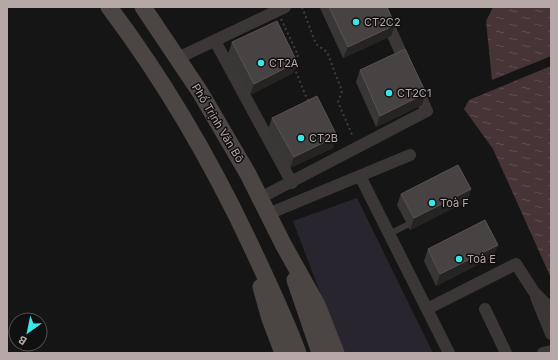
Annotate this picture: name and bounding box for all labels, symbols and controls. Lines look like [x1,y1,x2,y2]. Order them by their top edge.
place label: CT2C2 [364,15,401,29]
marker: CT2C2 [351,17,361,27]
place label: CT2A [269,56,299,70]
marker: CT2A [256,58,266,68]
street label: Phố Trịnh Văn Bô [189,81,247,165]
place label: CT2C1 [397,86,431,100]
marker: CT2C1 [384,88,394,98]
place label: CT2B [309,131,338,145]
marker: CT2B [296,133,306,143]
place label: Toà F [440,196,469,210]
marker: Toà F [427,198,437,208]
place label: Toà E [467,252,496,266]
marker: Toà E [454,254,464,264]
north arrow [8,312,48,352]
text: B [16,333,29,348]

